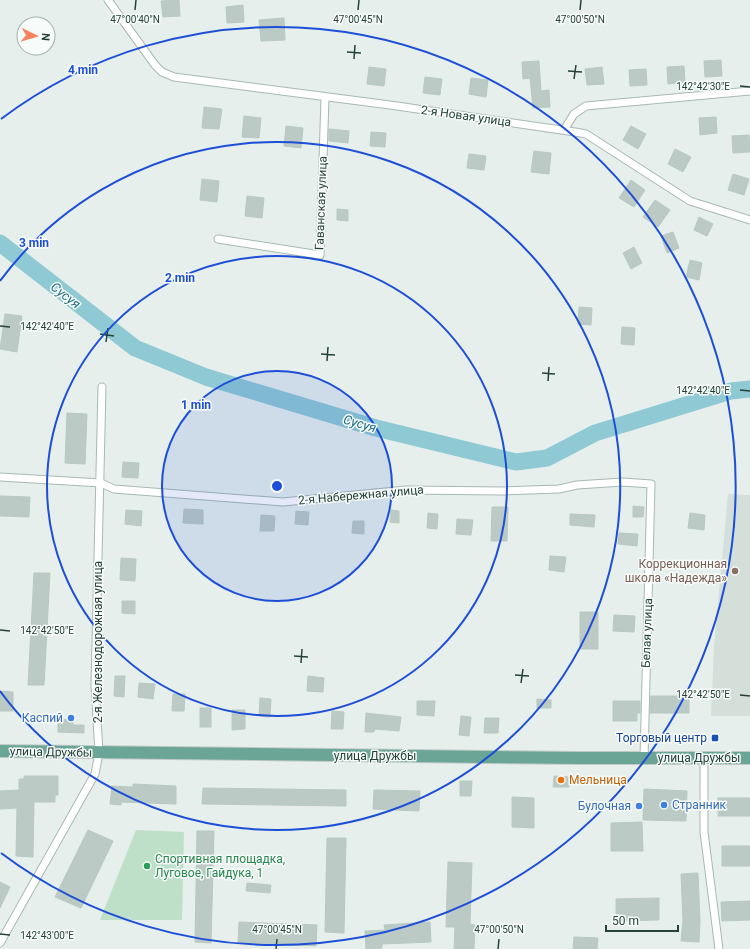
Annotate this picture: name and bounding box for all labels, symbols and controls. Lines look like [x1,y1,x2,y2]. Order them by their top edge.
text: 47°00'40"N [110,14,160,25]
text: 47°00'45"N [333,14,383,25]
text: 47°00'50"N [555,14,605,25]
north arrow [16,16,56,56]
text: N [39,32,52,41]
text: 4 min [68,63,98,77]
text: 142°42'30"E [676,81,730,92]
street label: 2-я Новая улица [420,103,512,129]
street label: Гаванская улица [312,156,330,250]
text: 3 min [19,236,49,250]
text: 2 min [165,271,195,285]
water label: Сусуя [48,279,84,312]
text: 142°42'40"E [20,321,74,332]
text: 142°42'40"E [676,385,730,396]
text: 1 min [181,398,211,412]
water label: Сусуя [342,412,378,435]
centre of rings [270,479,284,493]
street label: 2-я Набережная улица [298,483,424,507]
place label: Коррекционная школа «Надежда» [625,557,727,585]
street label: 2-я Железнодорожная улица [91,561,105,723]
marker: Коррекционная школа «Надежда» [730,566,740,576]
street label: Белая улица [639,598,655,668]
text: 142°42'50"E [20,625,74,636]
text: 142°42'50"E [676,689,730,700]
place label: Каспий [22,711,63,725]
marker: Каспий [66,713,76,723]
place label: Торговый центр [616,731,707,745]
marker: Торговый центр [710,733,720,743]
street label: улица Дружбы [10,744,92,760]
street label: улица Дружбы [334,749,416,763]
street label: улица Дружбы [658,751,740,765]
place label: Мельница [569,773,627,787]
marker: Мельница [556,775,566,785]
place label: Странник [672,798,727,812]
place label: Булочная [578,799,631,813]
marker: Странник [659,800,669,810]
marker: Булочная [634,801,644,811]
place label: Спортивная площадка, Луговое, Гайдука, 1 [155,852,285,880]
marker: Спортивная площадка, Луговое, Гайдука, 1 [142,861,152,871]
scale bar [606,907,678,933]
text: 50 m [612,914,639,928]
text: 47°00'45"N [252,924,302,935]
text: 47°00'50"N [474,924,524,935]
text: 142°43'00"E [20,930,74,941]

